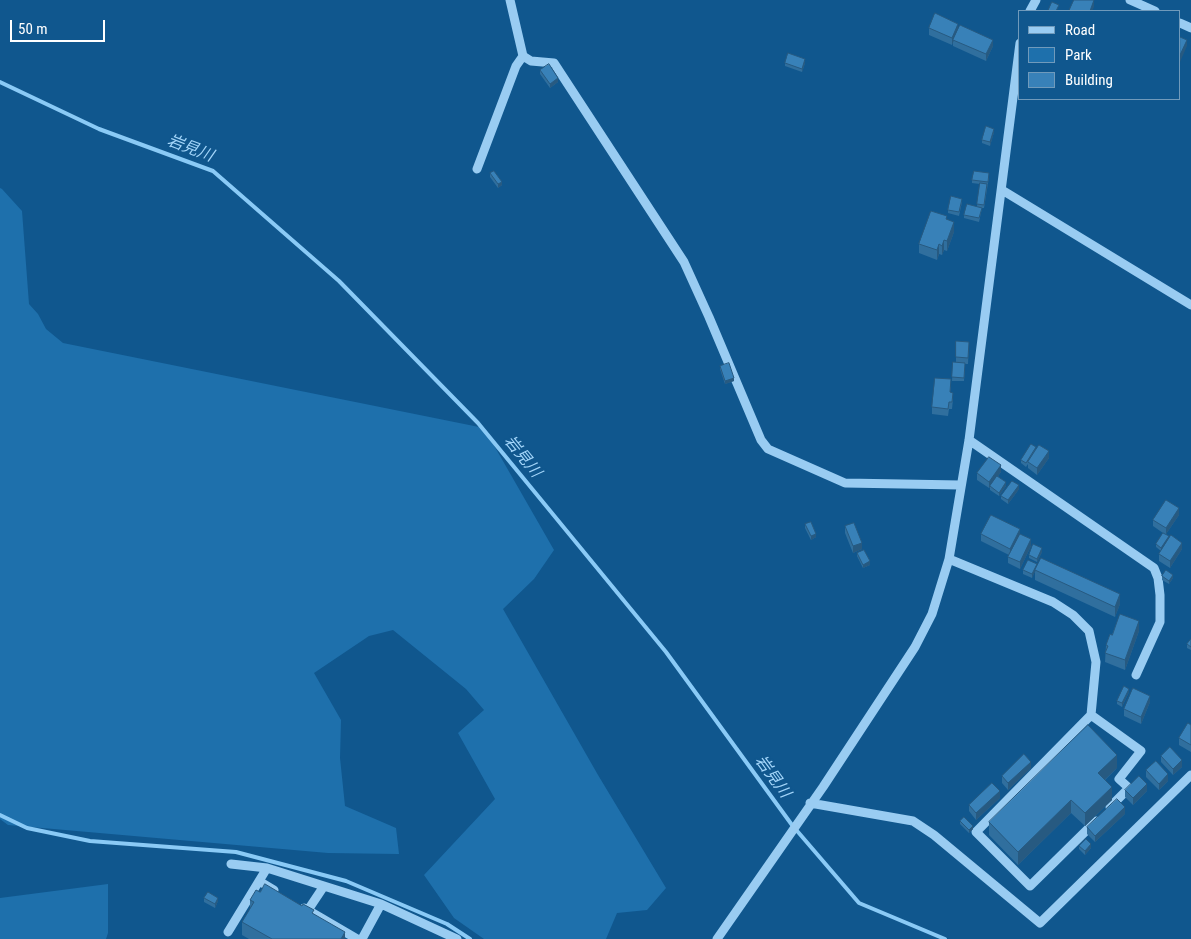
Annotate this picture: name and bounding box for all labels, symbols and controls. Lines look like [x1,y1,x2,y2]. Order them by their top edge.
scale bar [12,10,108,42]
legend [1018,10,1181,100]
text: 50 m [18,20,48,38]
text: Road [1065,21,1095,39]
text: Park [1065,46,1092,64]
text: Building [1065,71,1113,89]
water label: 岩見川 [164,131,216,167]
water label: 岩見川 [499,432,545,482]
water label: 岩見川 [750,752,794,802]

